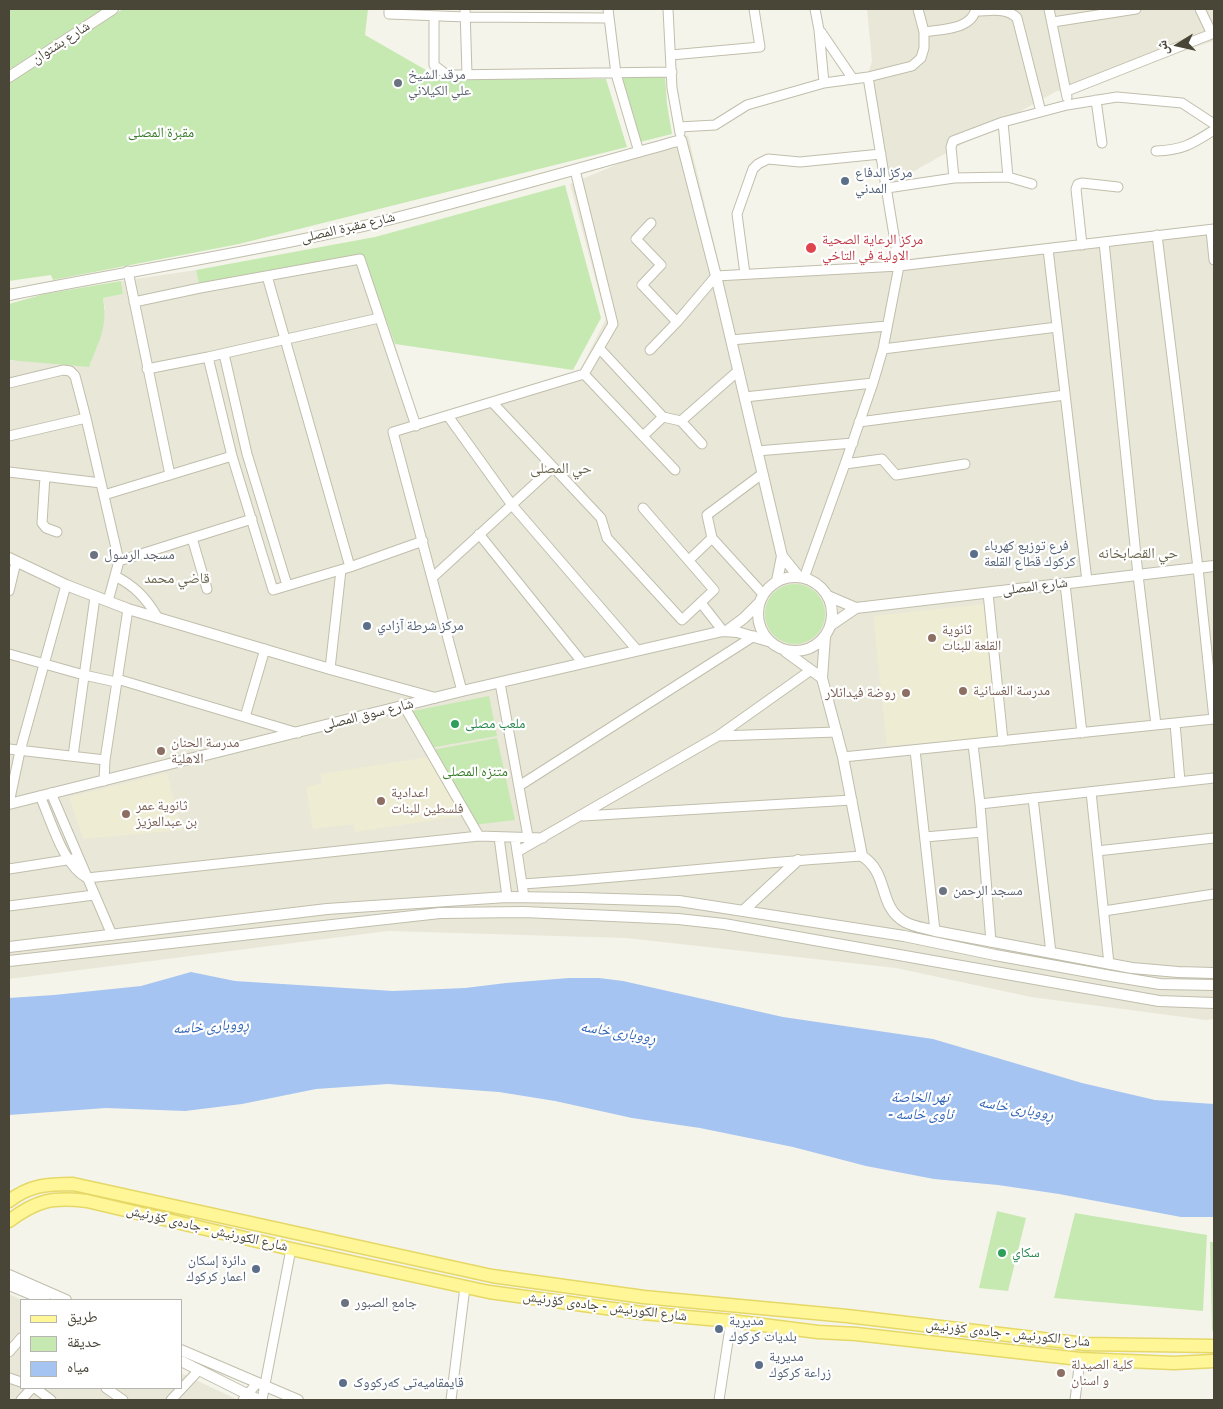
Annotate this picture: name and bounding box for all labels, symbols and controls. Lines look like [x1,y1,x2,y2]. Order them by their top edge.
street label: شارع بشتوان [29,18,93,68]
north arrow [1153,20,1203,70]
text: ش [1153,39,1172,56]
place label: مرقد الشيخ علي الكيلاني [408,67,471,100]
marker: مرقد الشيخ علي الكيلاني [392,77,404,89]
park label: مقبرة المصلى [128,125,194,141]
place label: مركز الدفاع المدني [855,165,912,198]
marker: مركز الدفاع المدني [839,175,851,187]
street label: شارع مقبرة المصلى [299,209,397,247]
place label: مركز الرعاية الصحية الاولية في التاخي [822,232,923,264]
marker: مركز الرعاية الصحية الاولية في التاخي [804,241,818,255]
district label: حي المصلى [530,460,592,478]
place label: فرع توزيع كهرباء كركوك قطاع القلعة [984,538,1076,570]
district label: حي القصابخانه [1098,545,1178,563]
place label: مسجد الرسول [104,547,175,563]
marker: فرع توزيع كهرباء كركوك قطاع القلعة [968,548,980,560]
marker: مسجد الرسول [88,549,100,561]
district label: قاضي محمد [144,570,210,588]
street label: شارع المصلى [1001,575,1069,599]
place label: مركز شرطة آزادي [377,618,464,634]
marker: مركز شرطة آزادي [361,620,373,632]
place label: ثانوية القلعة للبنات [942,622,1001,654]
marker: ثانوية القلعة للبنات [926,632,938,644]
place label: مدرسة الغسانية [973,683,1050,699]
place label: روضة فيدانلار [825,685,896,701]
marker: مدرسة الغسانية [957,685,969,697]
marker: روضة فيدانلار [900,687,912,699]
street label: شارع سوق المصلى [321,696,415,734]
place label: ملعب مصلى [465,716,525,732]
marker: ملعب مصلى [449,718,461,730]
place label: مدرسة الحنان الاهلية [171,735,240,768]
marker: مدرسة الحنان الاهلية [155,745,167,757]
park label: متنزه المصلى [442,764,508,780]
place label: اعدادية فلسطين للبنات [391,785,464,818]
marker: اعدادية فلسطين للبنات [375,795,387,807]
place label: ثانوية عمر بن عبدالعزيز [136,798,197,830]
marker: ثانوية عمر بن عبدالعزيز [120,808,132,820]
place label: مسجد الرحمن [953,883,1023,899]
marker: مسجد الرحمن [937,885,949,897]
water label: ڕووباری خاسە [172,1015,250,1039]
water label: ڕووباری خاسە [579,1018,657,1048]
water label: نهر الخاصة - ئاوی خاسە [887,1089,953,1124]
water label: ڕووباری خاسە [977,1094,1055,1124]
street label: شارع الكورنيش - جادەی کۆرنیش [125,1202,289,1256]
place label: سكاي [1012,1245,1040,1261]
marker: سكاي [996,1247,1008,1259]
place label: دائرة إسكان اعمار كركوك [186,1253,246,1285]
marker: دائرة إسكان اعمار كركوك [250,1263,262,1275]
street label: شارع الكورنيش - جادەی کۆرنیش [522,1289,688,1325]
place label: جامع الصبور [355,1295,417,1311]
marker: جامع الصبور [339,1297,351,1309]
legend [20,1299,182,1389]
text: طريق [67,1308,98,1326]
place label: مديرية بلديات كركوك [729,1313,797,1345]
street label: شارع الكورنيش - جادەی کۆرنیش [925,1317,1091,1351]
marker: مديرية بلديات كركوك [713,1323,725,1335]
text: حديقة [67,1333,101,1351]
place label: مديرية زراعة كركوك [769,1349,831,1381]
place label: كلية الصيدلة و اسنان [1071,1357,1133,1390]
text: مياه [67,1358,89,1376]
marker: مديرية زراعة كركوك [753,1359,765,1371]
marker: كلية الصيدلة و اسنان [1055,1367,1067,1379]
place label: قایمقامیەتی کەرکووک [353,1375,464,1391]
marker: قایمقامیەتی کەرکووک [337,1377,349,1389]

